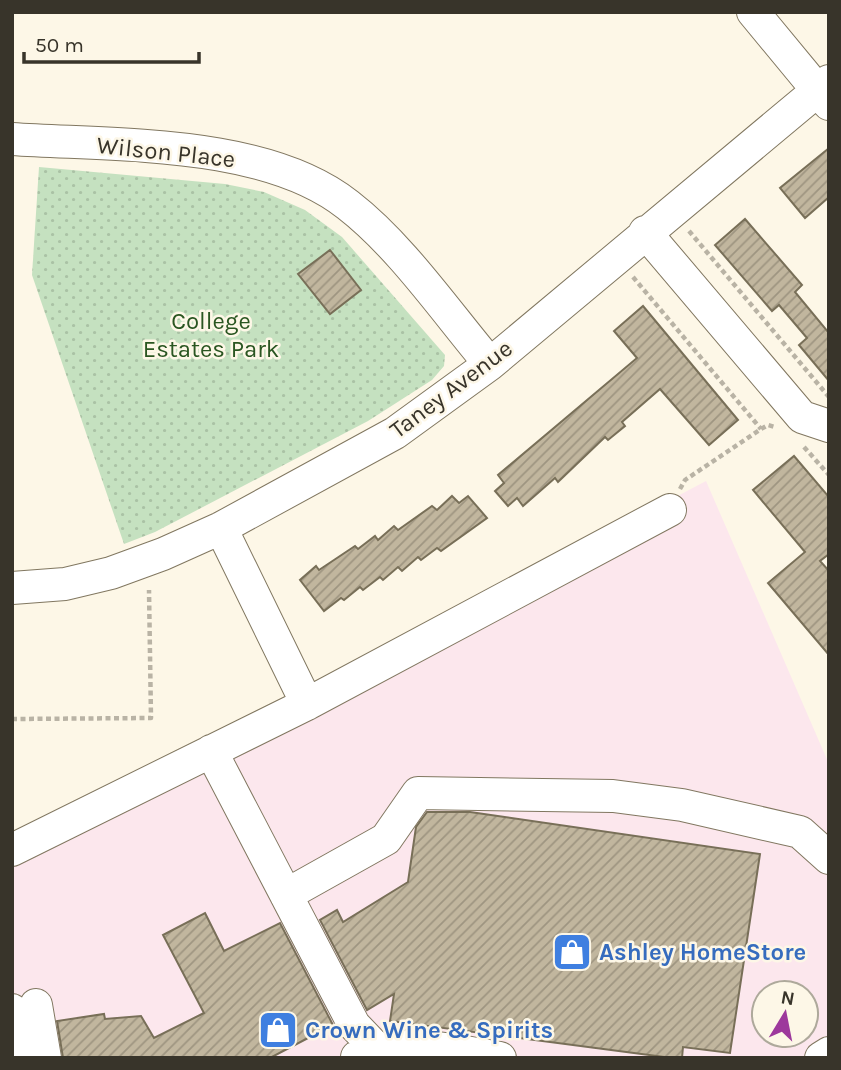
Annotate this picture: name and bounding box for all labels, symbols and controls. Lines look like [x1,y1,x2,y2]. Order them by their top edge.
scale bar [24,21,200,65]
text: 50 m [35,33,84,57]
street label: Wilson Place [95,131,237,173]
park label: College Estates Park [143,307,279,363]
street label: Taney Avenue [384,334,518,444]
shop icon: Ashley HomeStore [551,931,593,973]
place label: Ashley HomeStore [599,938,806,966]
north arrow [750,979,820,1049]
text: N [779,986,796,1010]
shop icon: Crown Wine & Spirits [257,1009,299,1051]
place label: Crown Wine & Spirits [305,1016,553,1044]

